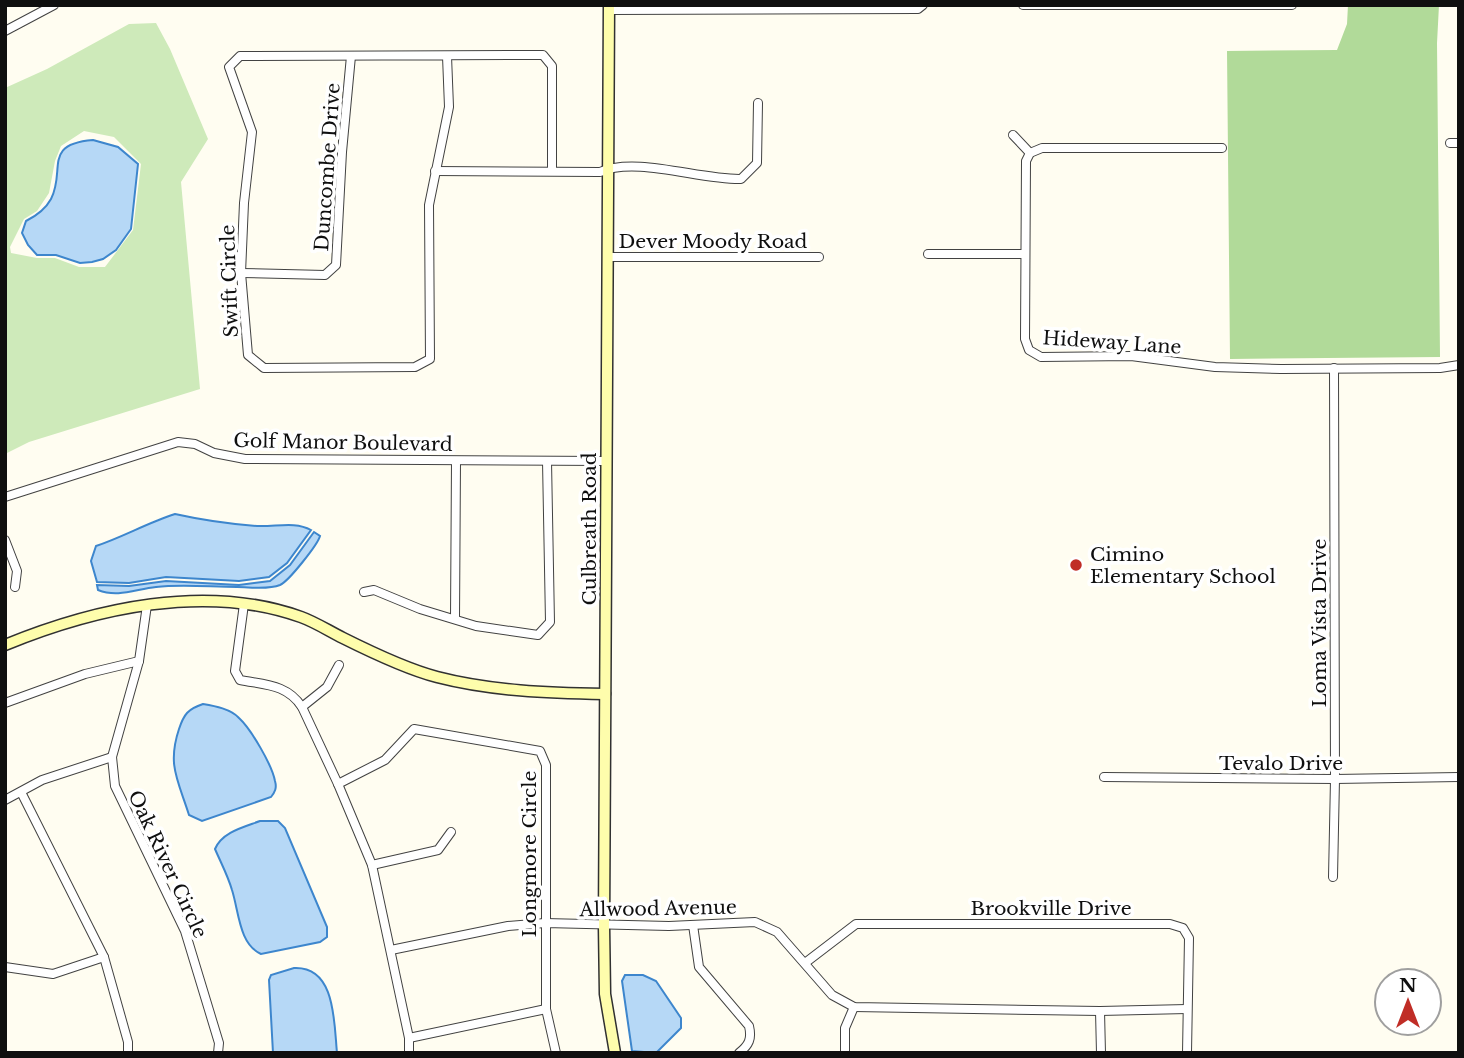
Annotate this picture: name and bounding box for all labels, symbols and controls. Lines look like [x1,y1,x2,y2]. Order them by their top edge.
street label: Duncombe Drive [310,82,345,252]
street label: Swift Circle [216,224,243,338]
street label: Dever Moody Road [619,230,808,253]
street label: Hideway Lane [1042,326,1182,359]
street label: Golf Manor Boulevard [233,429,453,456]
street label: Culbreath Road [578,452,601,606]
street label: Loma Vista Drive [1308,539,1331,707]
place label: Cimino Elementary School [1090,543,1276,588]
marker: Cimino Elementary School [1068,557,1084,573]
street label: Tevalo Drive [1219,752,1343,775]
street label: Longmore Circle [518,771,541,937]
street label: Oak River Circle [123,787,212,942]
street label: Allwood Avenue [578,896,737,921]
street label: Brookville Drive [970,897,1132,920]
north arrow [1373,967,1443,1037]
text: N [1399,974,1417,997]

